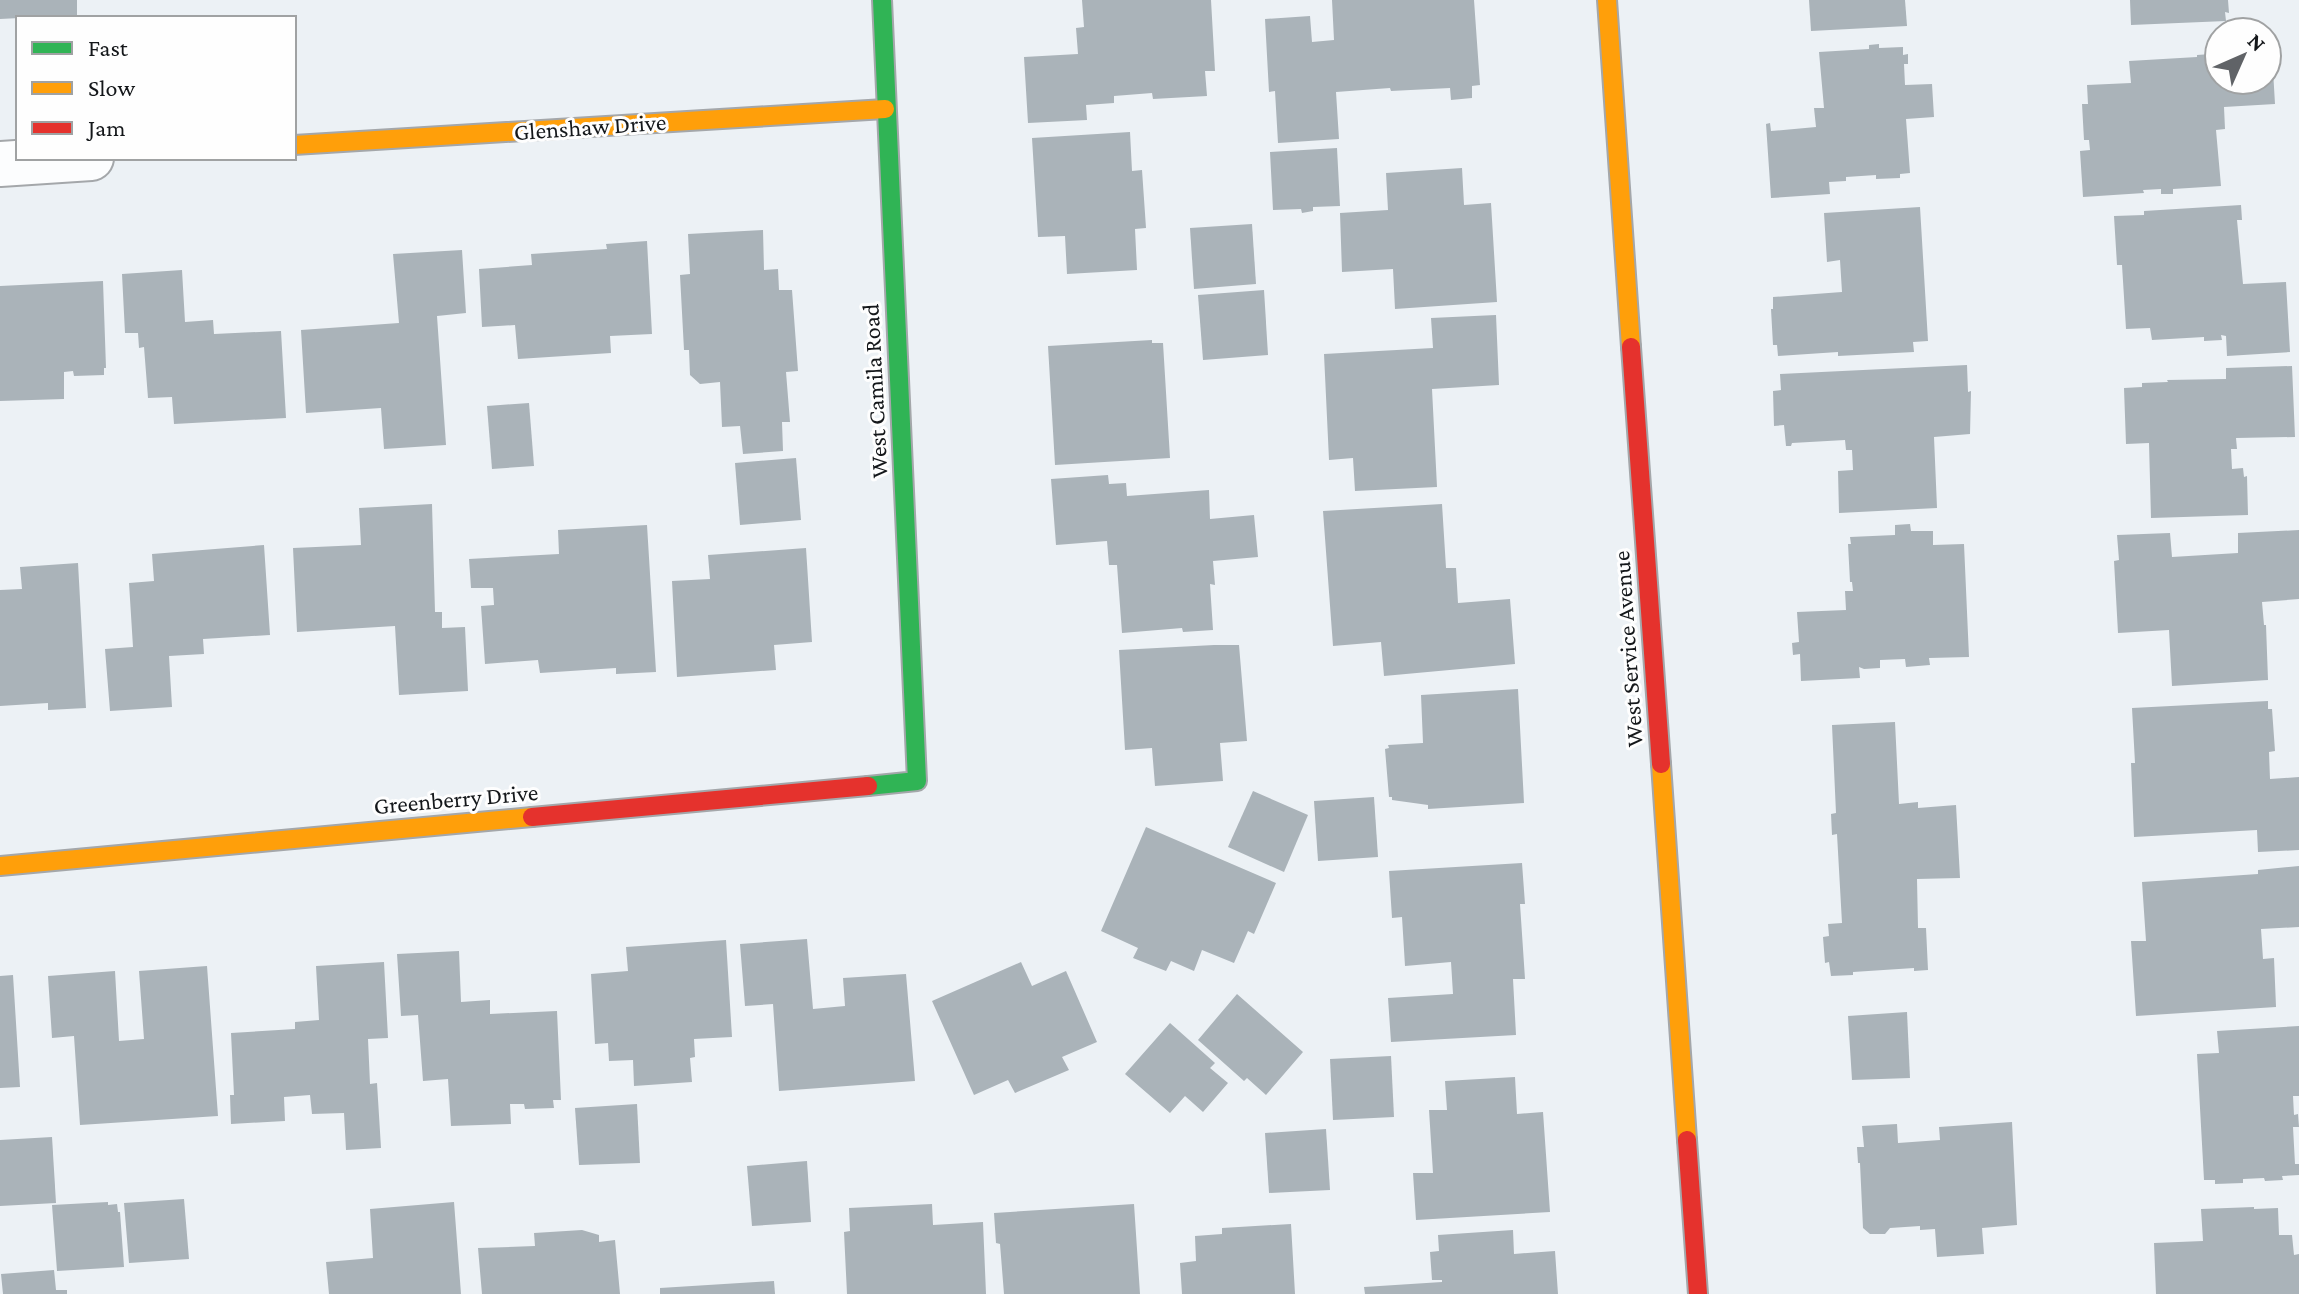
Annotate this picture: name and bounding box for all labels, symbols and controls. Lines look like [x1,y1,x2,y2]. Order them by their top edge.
legend [16,16,296,160]
north arrow [2203,16,2283,96]
text: N [2243,28,2271,56]
text: Fast [88,34,129,61]
text: Slow [88,74,135,101]
street label: Glenshaw Drive [513,108,667,145]
text: Jam [86,114,126,141]
street label: West Camila Road [856,303,893,479]
street label: West Service Avenue [1607,550,1648,748]
street label: Greenberry Drive [373,778,539,819]

